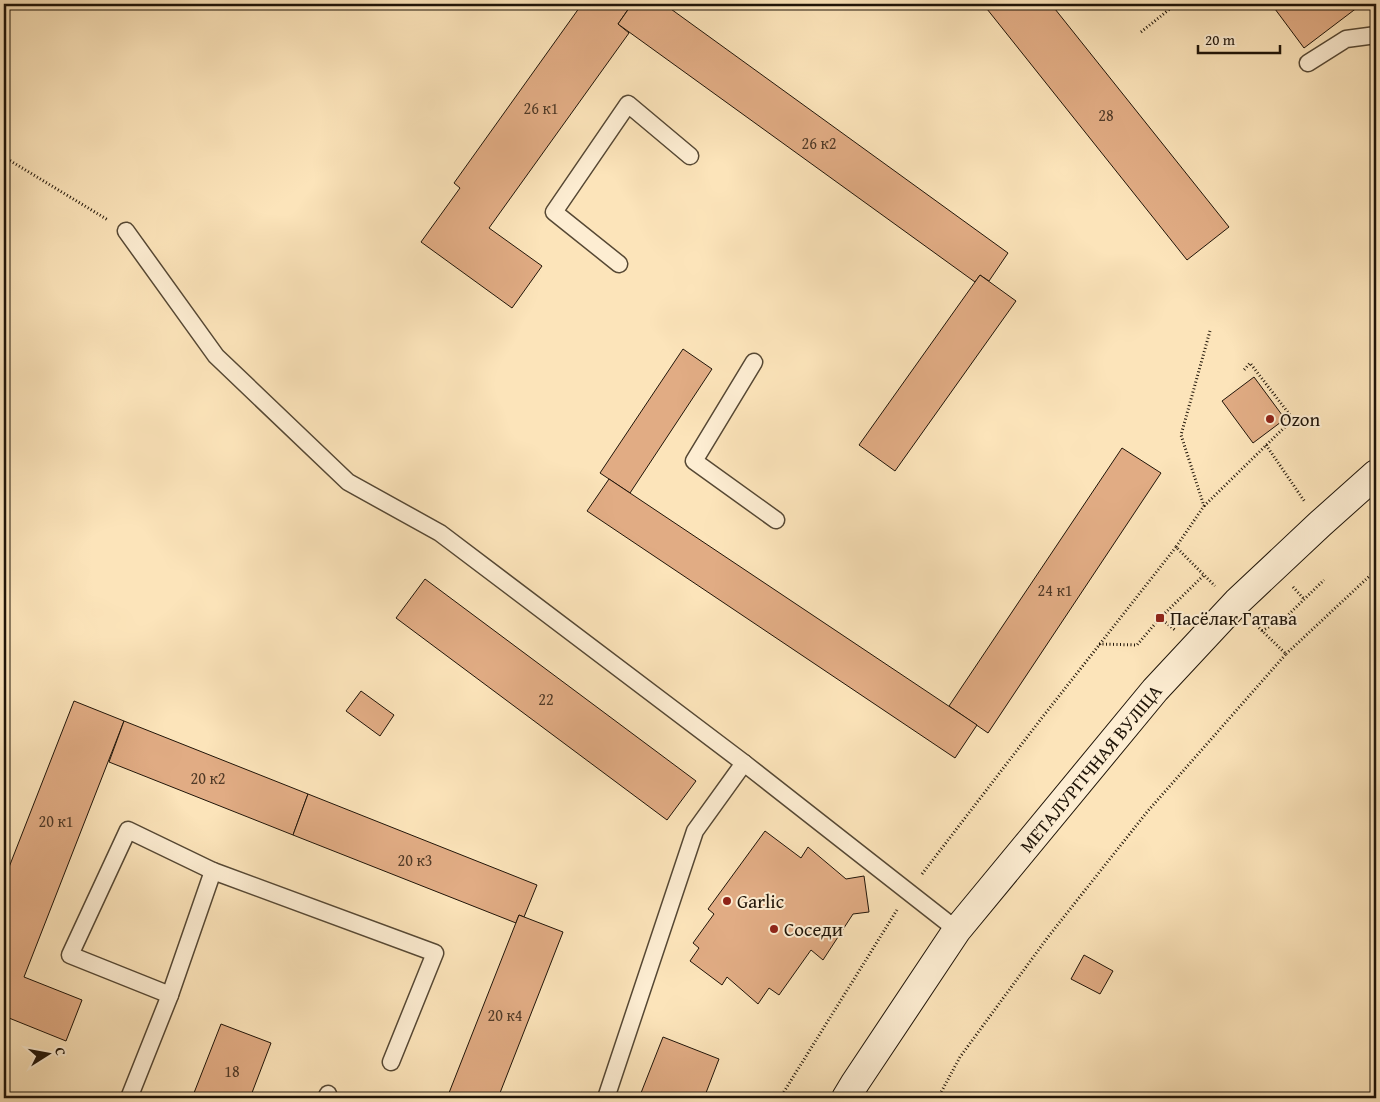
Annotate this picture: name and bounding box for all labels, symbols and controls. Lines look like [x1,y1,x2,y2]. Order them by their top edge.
scale bar [1198,22,1280,54]
text: 20 m [1205,29,1236,50]
house number: 26 к1 [523,96,559,120]
house number: 28 [1098,103,1114,127]
house number: 26 к2 [801,131,837,155]
place label: Ozon [1280,405,1321,433]
marker: Ozon [1264,413,1276,425]
house number: 24 к1 [1037,578,1073,602]
place label: Пасёлак Гатава [1170,604,1297,632]
marker: Пасёлак Гатава [1154,612,1166,624]
street label: МЕТАЛУРГІЧНАЯ ВУЛІЦА [1013,678,1169,859]
house number: 22 [538,687,554,711]
house number: 20 к2 [190,766,226,790]
house number: 20 к1 [38,809,74,833]
house number: 20 к3 [397,848,433,872]
place label: Garlic [737,887,784,915]
marker: Garlic [721,895,733,907]
place label: Соседи [784,915,843,943]
marker: Соседи [768,923,780,935]
house number: 20 к4 [487,1003,523,1027]
north arrow [22,1030,72,1080]
text: С [50,1046,71,1057]
house number: 18 [224,1059,240,1083]

